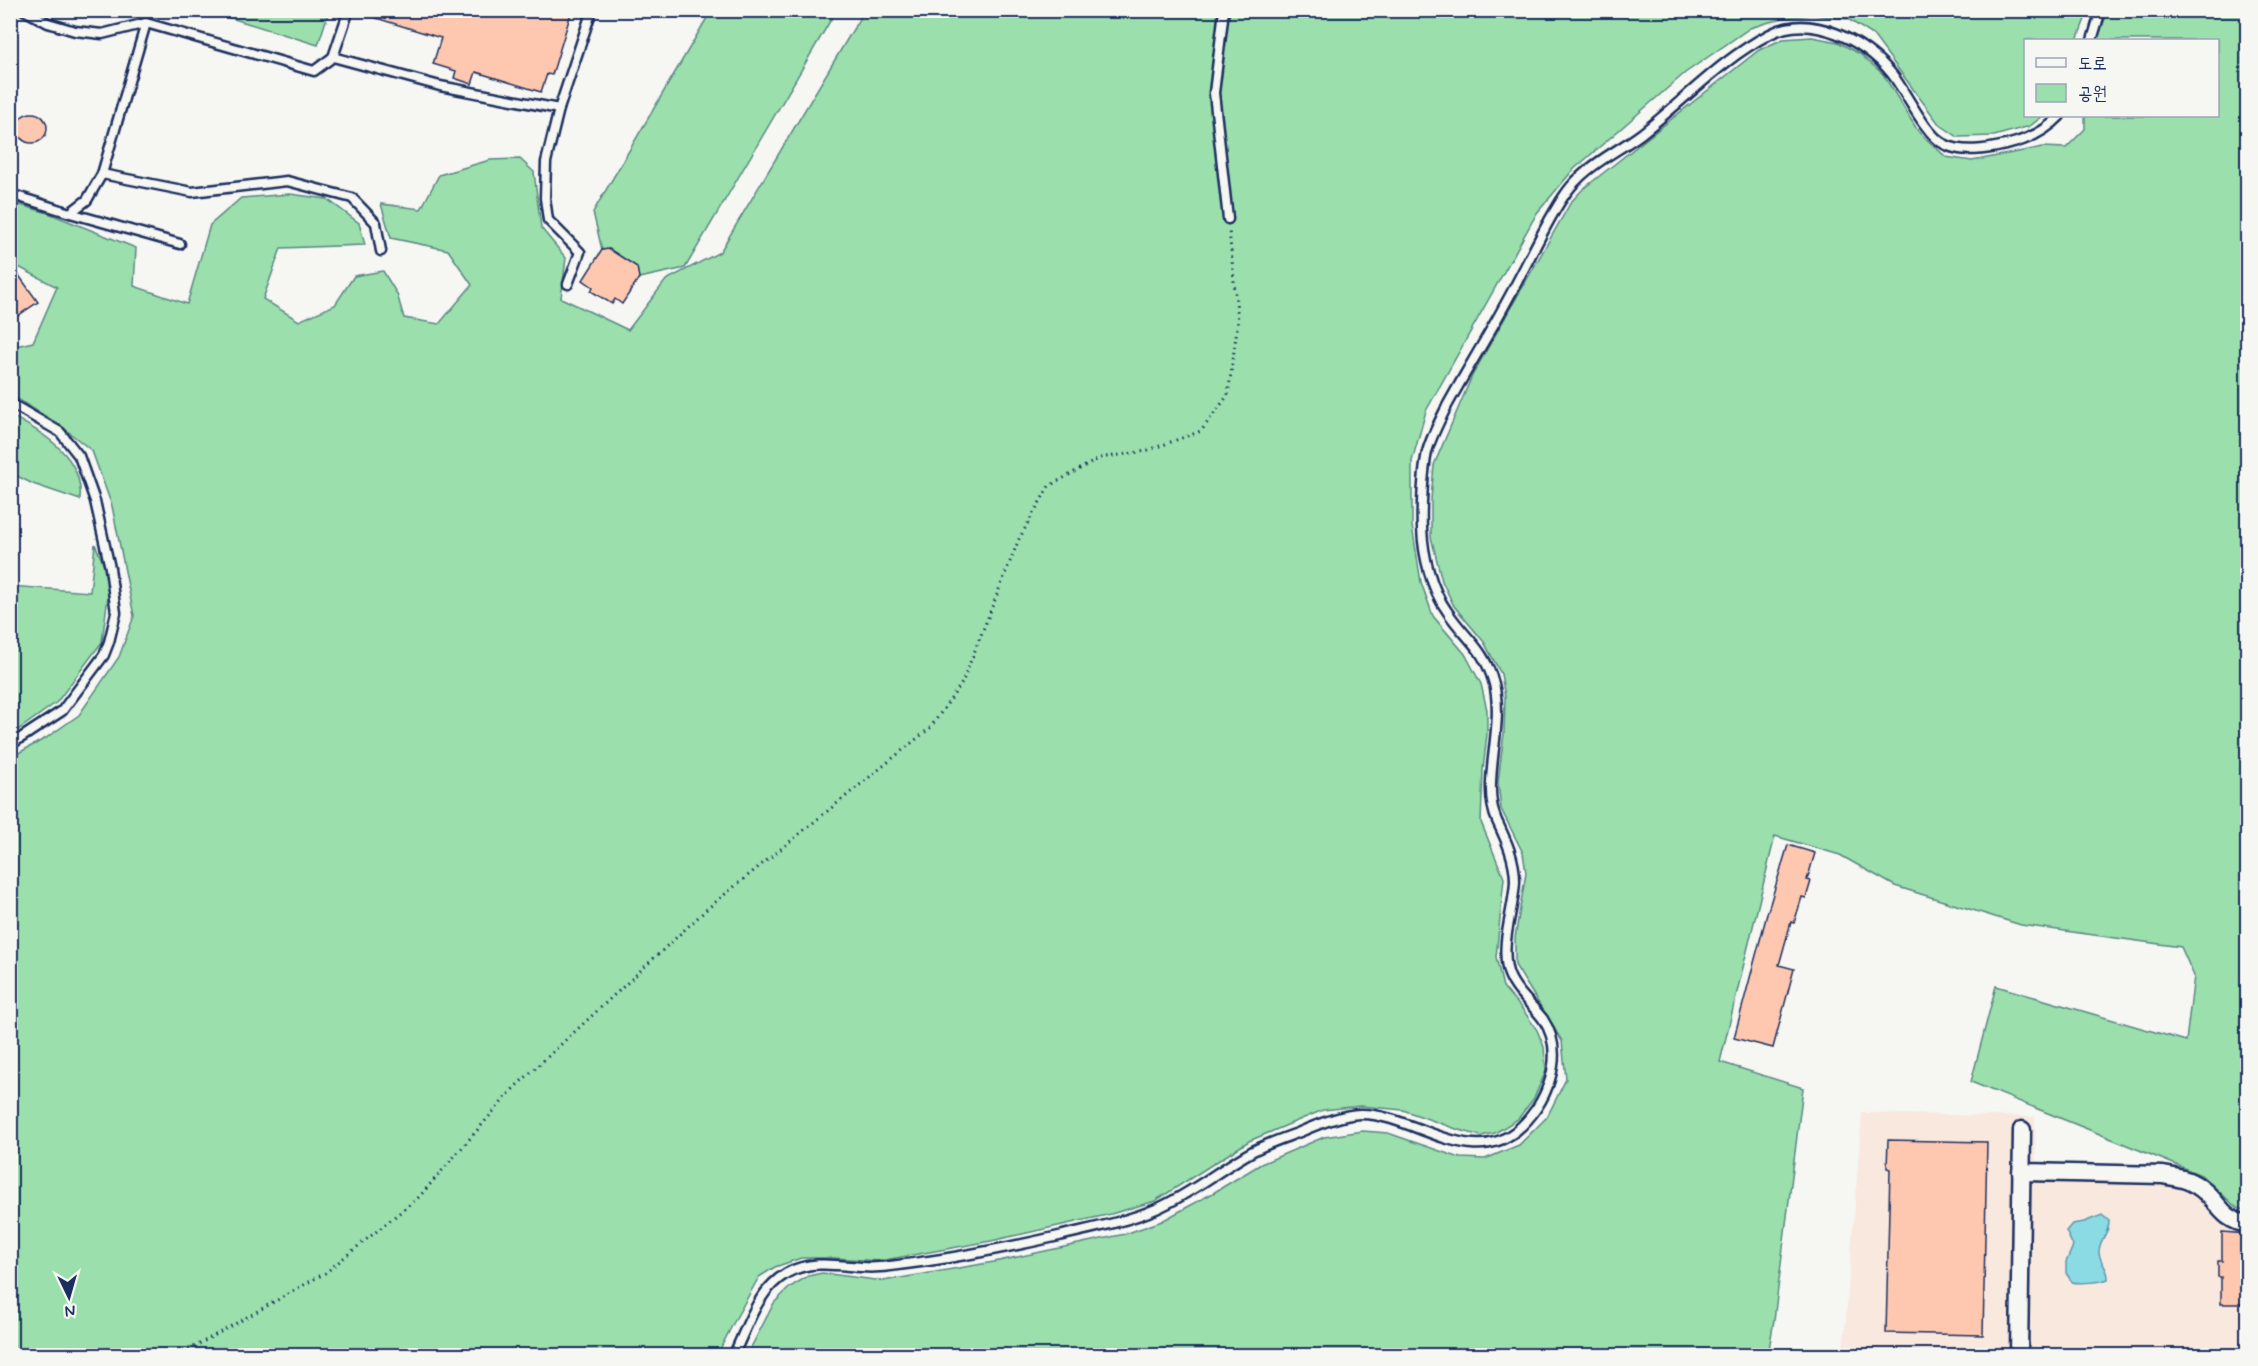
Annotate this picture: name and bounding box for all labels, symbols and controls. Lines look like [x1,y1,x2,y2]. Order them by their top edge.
legend [2024,39,2219,117]
text: 도로 [2078,52,2107,76]
text: 공원 [2078,82,2107,106]
north arrow [39,1267,99,1327]
text: N [64,1300,76,1321]

